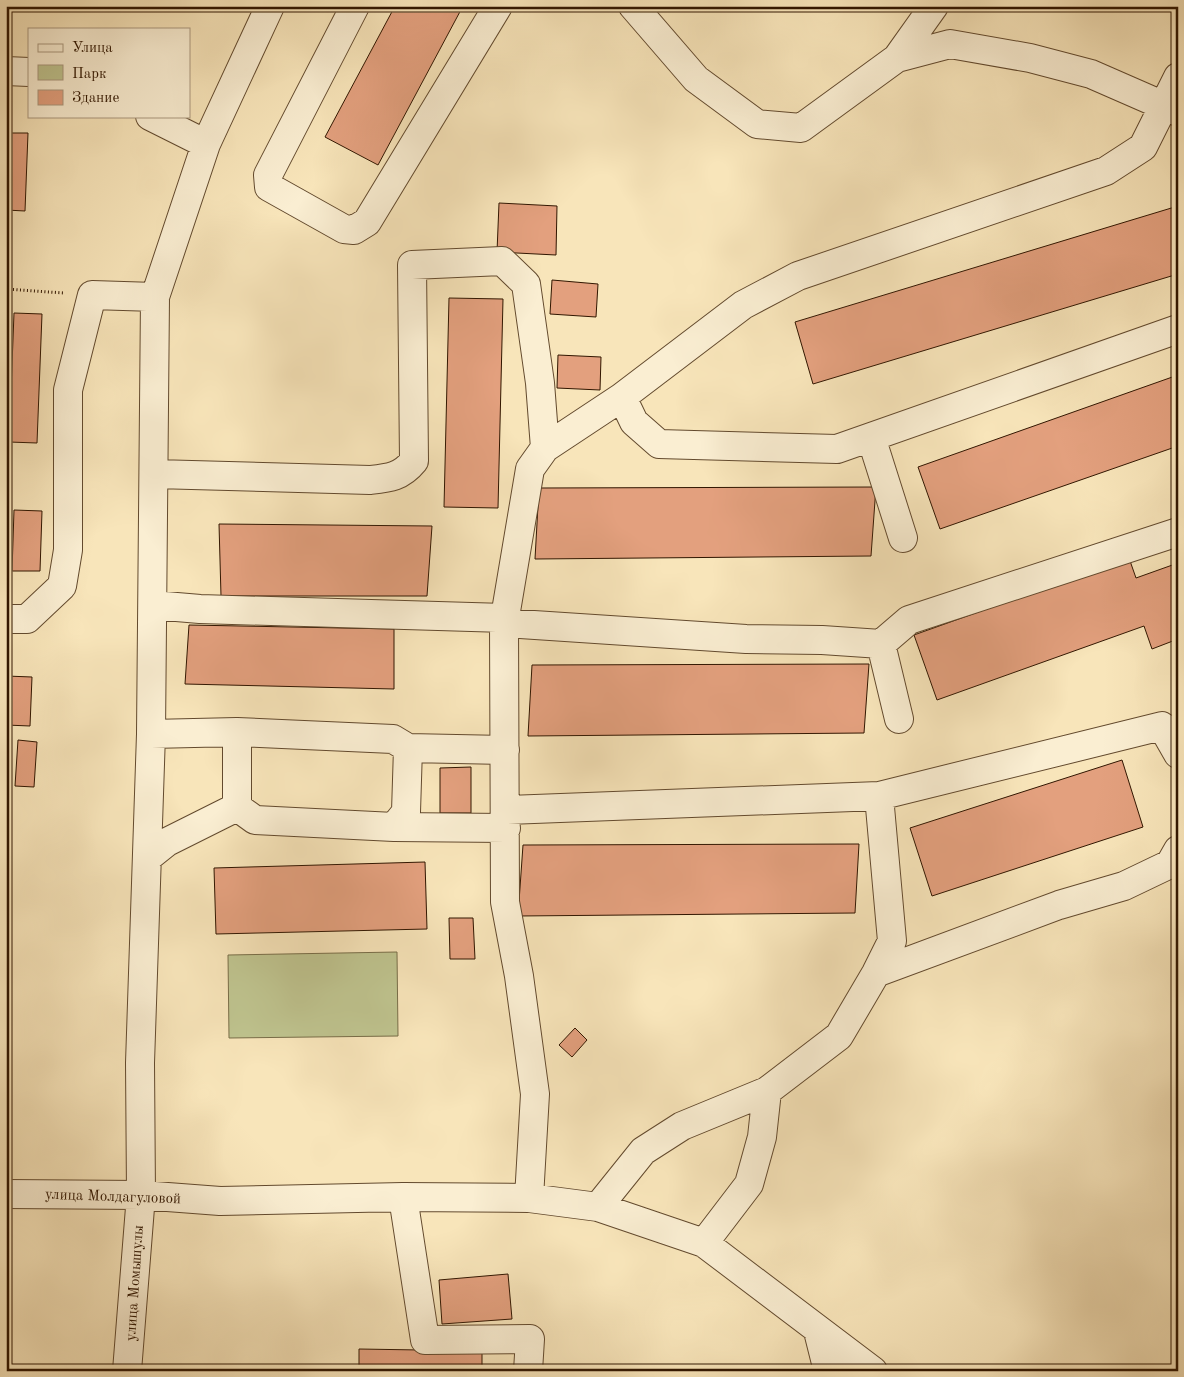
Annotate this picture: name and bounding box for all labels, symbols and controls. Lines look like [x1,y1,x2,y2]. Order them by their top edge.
legend [28,28,190,118]
text: Улица [72,41,113,56]
text: Парк [72,67,107,82]
text: Здание [72,91,119,106]
street label: улица Молдагуловой [45,1188,181,1207]
street label: улица Момышулы [124,1224,147,1342]

